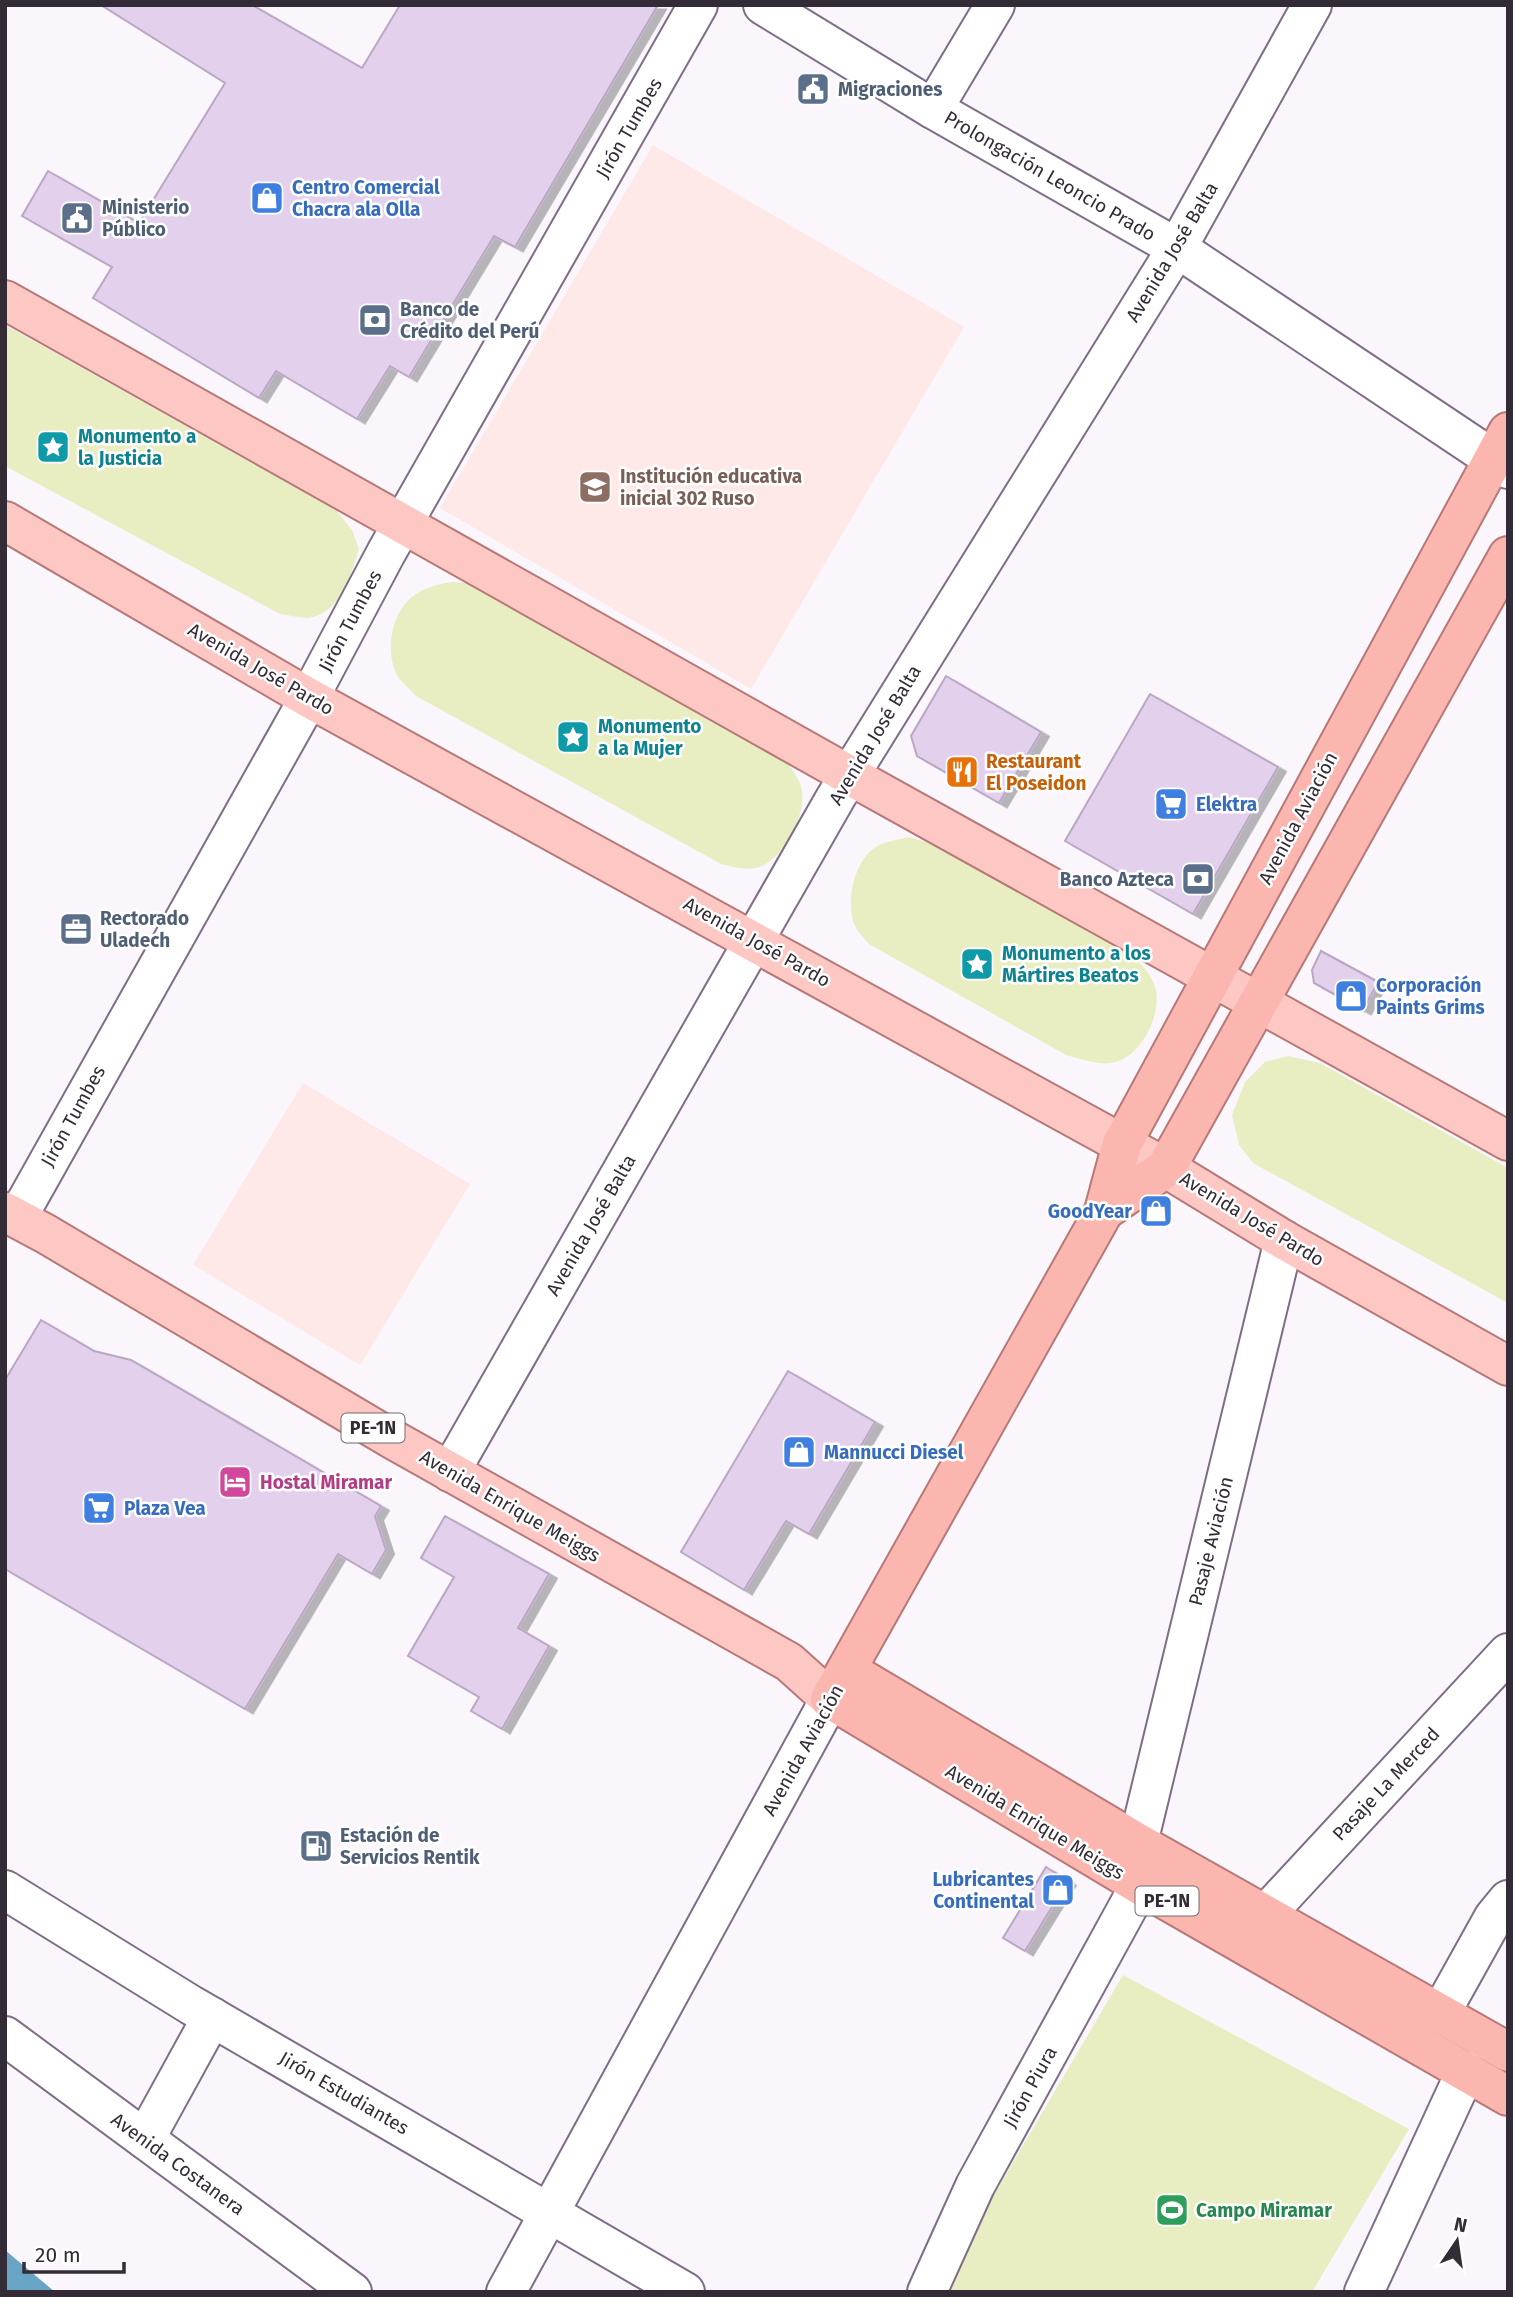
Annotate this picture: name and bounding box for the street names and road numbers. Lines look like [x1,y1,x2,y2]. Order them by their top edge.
street label: Jirón Tumbes [591,74,667,182]
street label: Prolongación Leoncio Prado [940,106,1160,246]
street label: Avenida José Balta [1121,178,1223,326]
street label: Jirón Tumbes [314,566,387,676]
street label: Avenida José Pardo [184,618,338,720]
street label: Avenida José Balta [824,661,926,809]
street label: Avenida Aviación [1253,748,1343,888]
street label: Avenida José Pardo [680,892,834,992]
street label: Jirón Tumbes [36,1061,110,1171]
street label: Avenida José Balta [541,1150,641,1300]
street label: Avenida José Pardo [1176,1167,1328,1271]
road number: PE-1N [342,1414,404,1442]
street label: Avenida Enrique Meiggs [416,1445,604,1567]
street label: Pasaje Aviación [1184,1474,1238,1608]
street label: Avenida Aviación [757,1680,849,1820]
street label: Pasaje La Merced [1328,1723,1444,1845]
street label: Avenida Enrique Meiggs [941,1760,1129,1885]
road number: PE-1N [1136,1886,1198,1915]
street label: Jirón Piura [998,2042,1062,2132]
street label: Jirón Estudiantes [275,2047,413,2140]
street label: Avenida Costanera [107,2108,249,2220]

